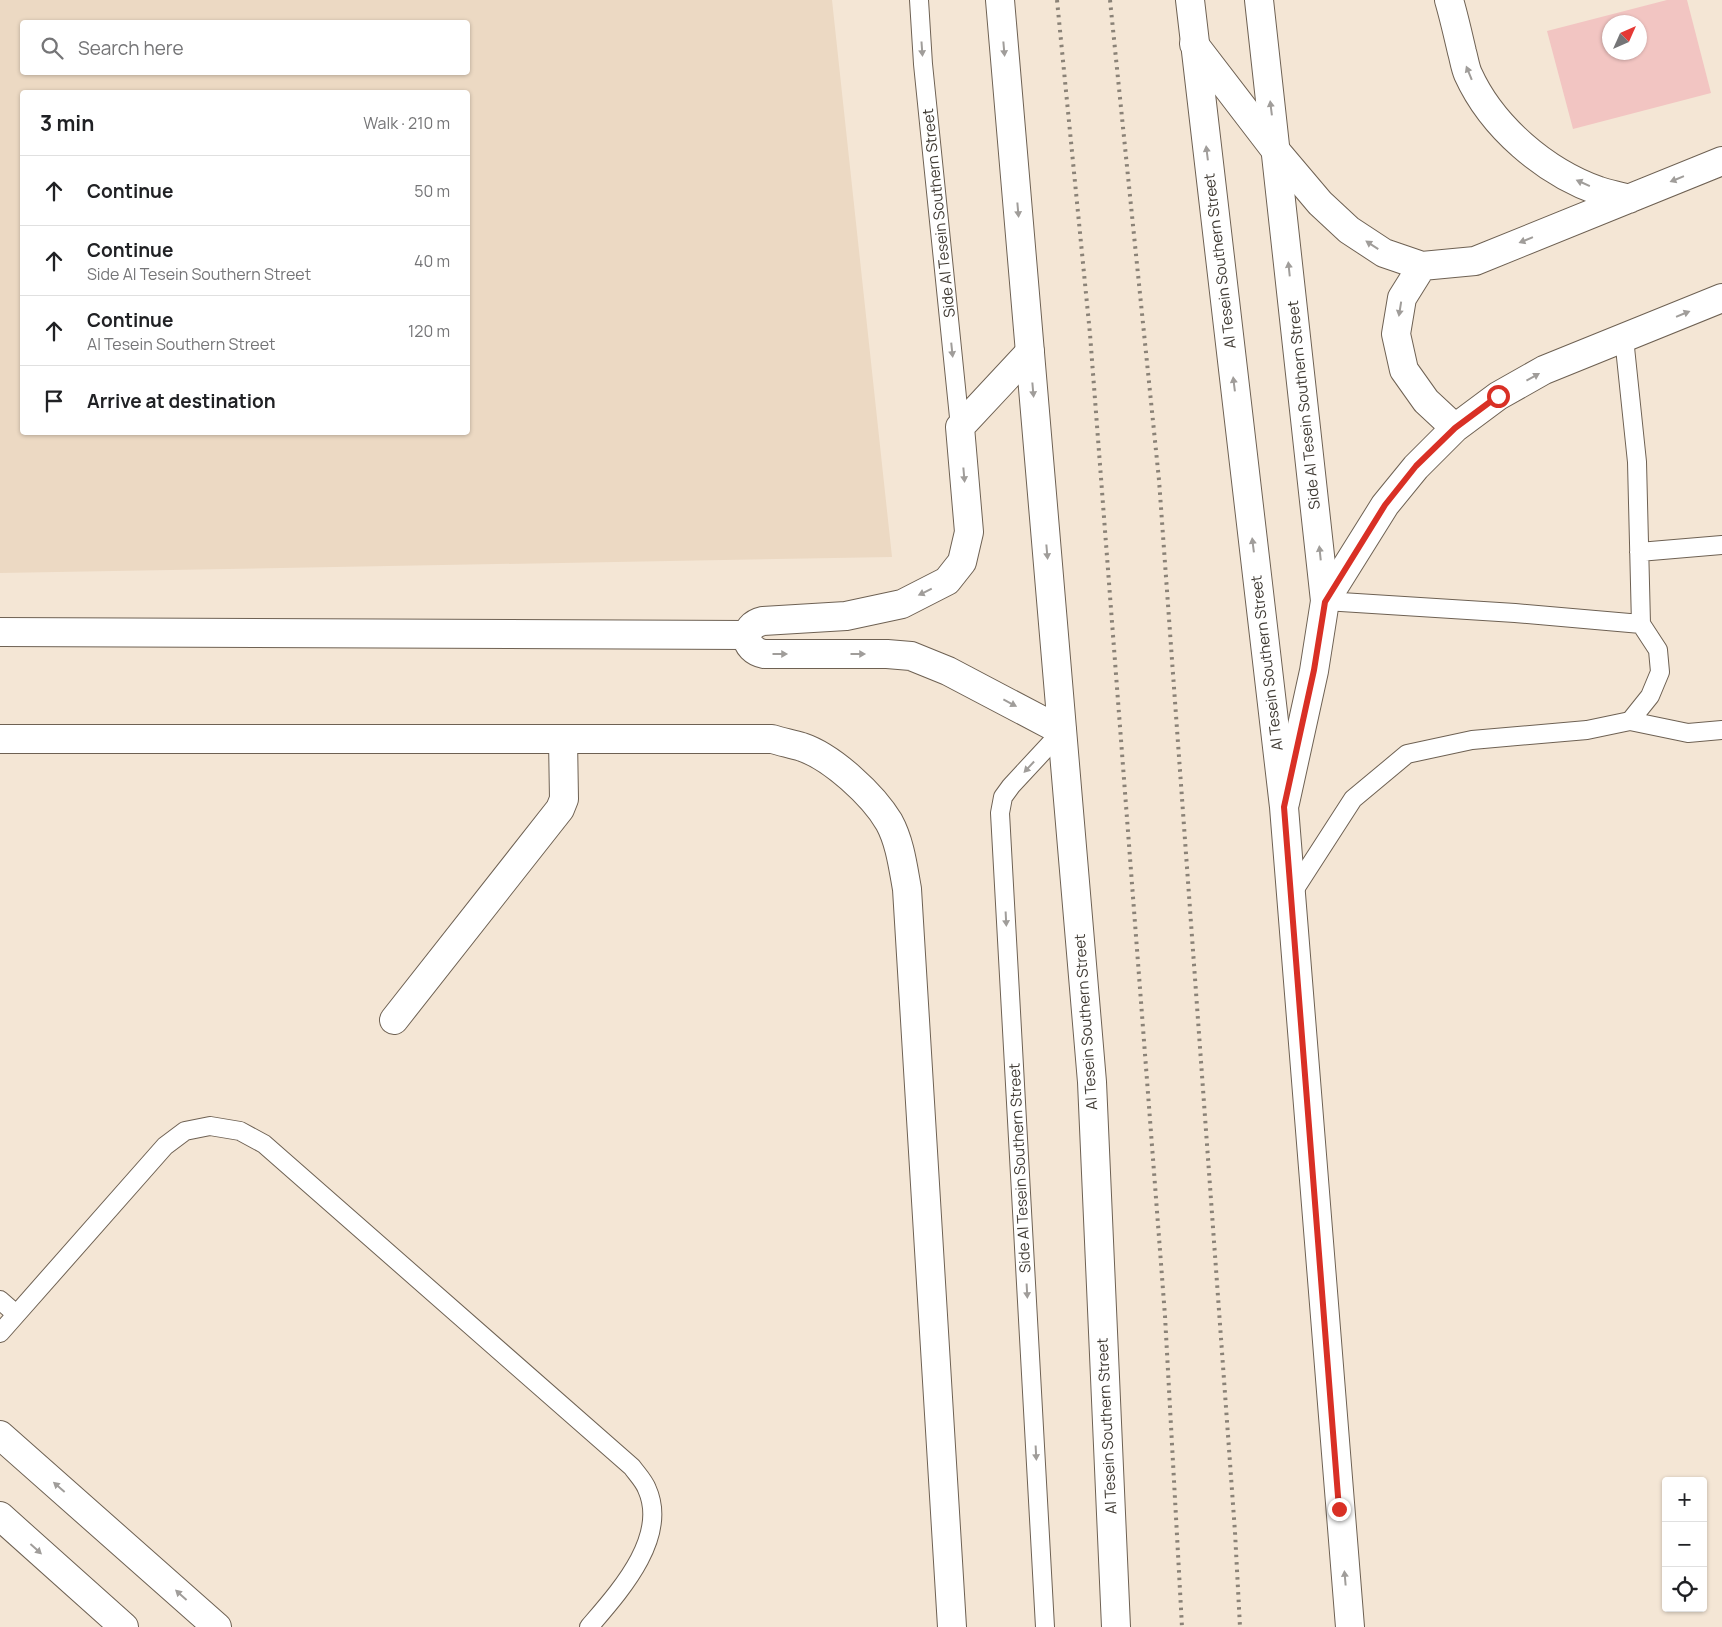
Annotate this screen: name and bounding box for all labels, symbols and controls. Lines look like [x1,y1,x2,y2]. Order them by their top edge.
north arrow [1602,15,1647,60]
search box [20,20,470,75]
icon: search [38,34,66,62]
text: Search here [78,35,184,61]
one-way arrow [919,41,927,57]
one-way arrow [1000,41,1008,57]
one-way arrow [1464,66,1472,80]
one-way arrow [1267,100,1275,116]
street label: Side Al Tesein Southern Street [917,107,960,319]
text: 3 min [40,109,94,137]
text: Walk · 210 m [363,112,450,134]
one-way arrow [1203,145,1211,161]
street label: Al Tesein Southern Street [1198,172,1241,350]
one-way arrow [1670,176,1684,184]
icon: ahead [40,177,68,205]
text: Continue [87,178,173,204]
one-way arrow [1576,179,1590,187]
text: 50 m [414,180,450,202]
one-way arrow [1014,203,1022,219]
text: Continue [87,237,173,263]
one-way arrow [1519,237,1533,245]
one-way arrow [1366,241,1379,250]
icon: ahead [40,247,68,275]
text: 40 m [414,250,450,272]
one-way arrow [1285,261,1293,277]
text: Side Al Tesein Southern Street [87,263,311,285]
street label: Side Al Tesein Southern Street [1282,299,1325,511]
one-way arrow [1396,301,1404,317]
text: Continue [87,307,173,333]
one-way arrow [1676,310,1690,318]
icon: ahead [40,317,68,345]
text: 120 m [408,320,450,342]
text: Al Tesein Southern Street [87,333,275,355]
one-way arrow [949,342,957,358]
one-way arrow [1526,372,1540,381]
one-way arrow [1230,376,1238,392]
one-way arrow [1029,382,1037,398]
route start [1487,385,1510,408]
icon: arrive [40,387,68,415]
text: Arrive at destination [87,388,276,414]
one-way arrow [960,467,968,483]
one-way arrow [1249,537,1257,553]
one-way arrow [1043,544,1051,560]
one-way arrow [1316,544,1324,560]
street label: Al Tesein Southern Street [1245,574,1288,752]
one-way arrow [918,588,932,596]
one-way arrow [772,650,788,658]
one-way arrow [851,650,867,658]
one-way arrow [1003,699,1017,707]
one-way arrow [1023,760,1035,772]
one-way arrow [1003,911,1011,927]
street label: Al Tesein Southern Street [1069,933,1102,1111]
street label: Side Al Tesein Southern Street [1004,1063,1035,1273]
one-way arrow [1024,1283,1032,1299]
street label: Al Tesein Southern Street [1091,1337,1122,1515]
one-way arrow [1032,1446,1040,1462]
map controls [1662,1477,1707,1612]
button: + [1662,1477,1707,1522]
one-way arrow [53,1481,66,1492]
route end [1328,1498,1351,1521]
button: − [1662,1522,1707,1567]
one-way arrow [30,1543,42,1555]
button: locate [1662,1567,1707,1612]
one-way arrow [1341,1570,1349,1586]
one-way arrow [174,1589,187,1600]

